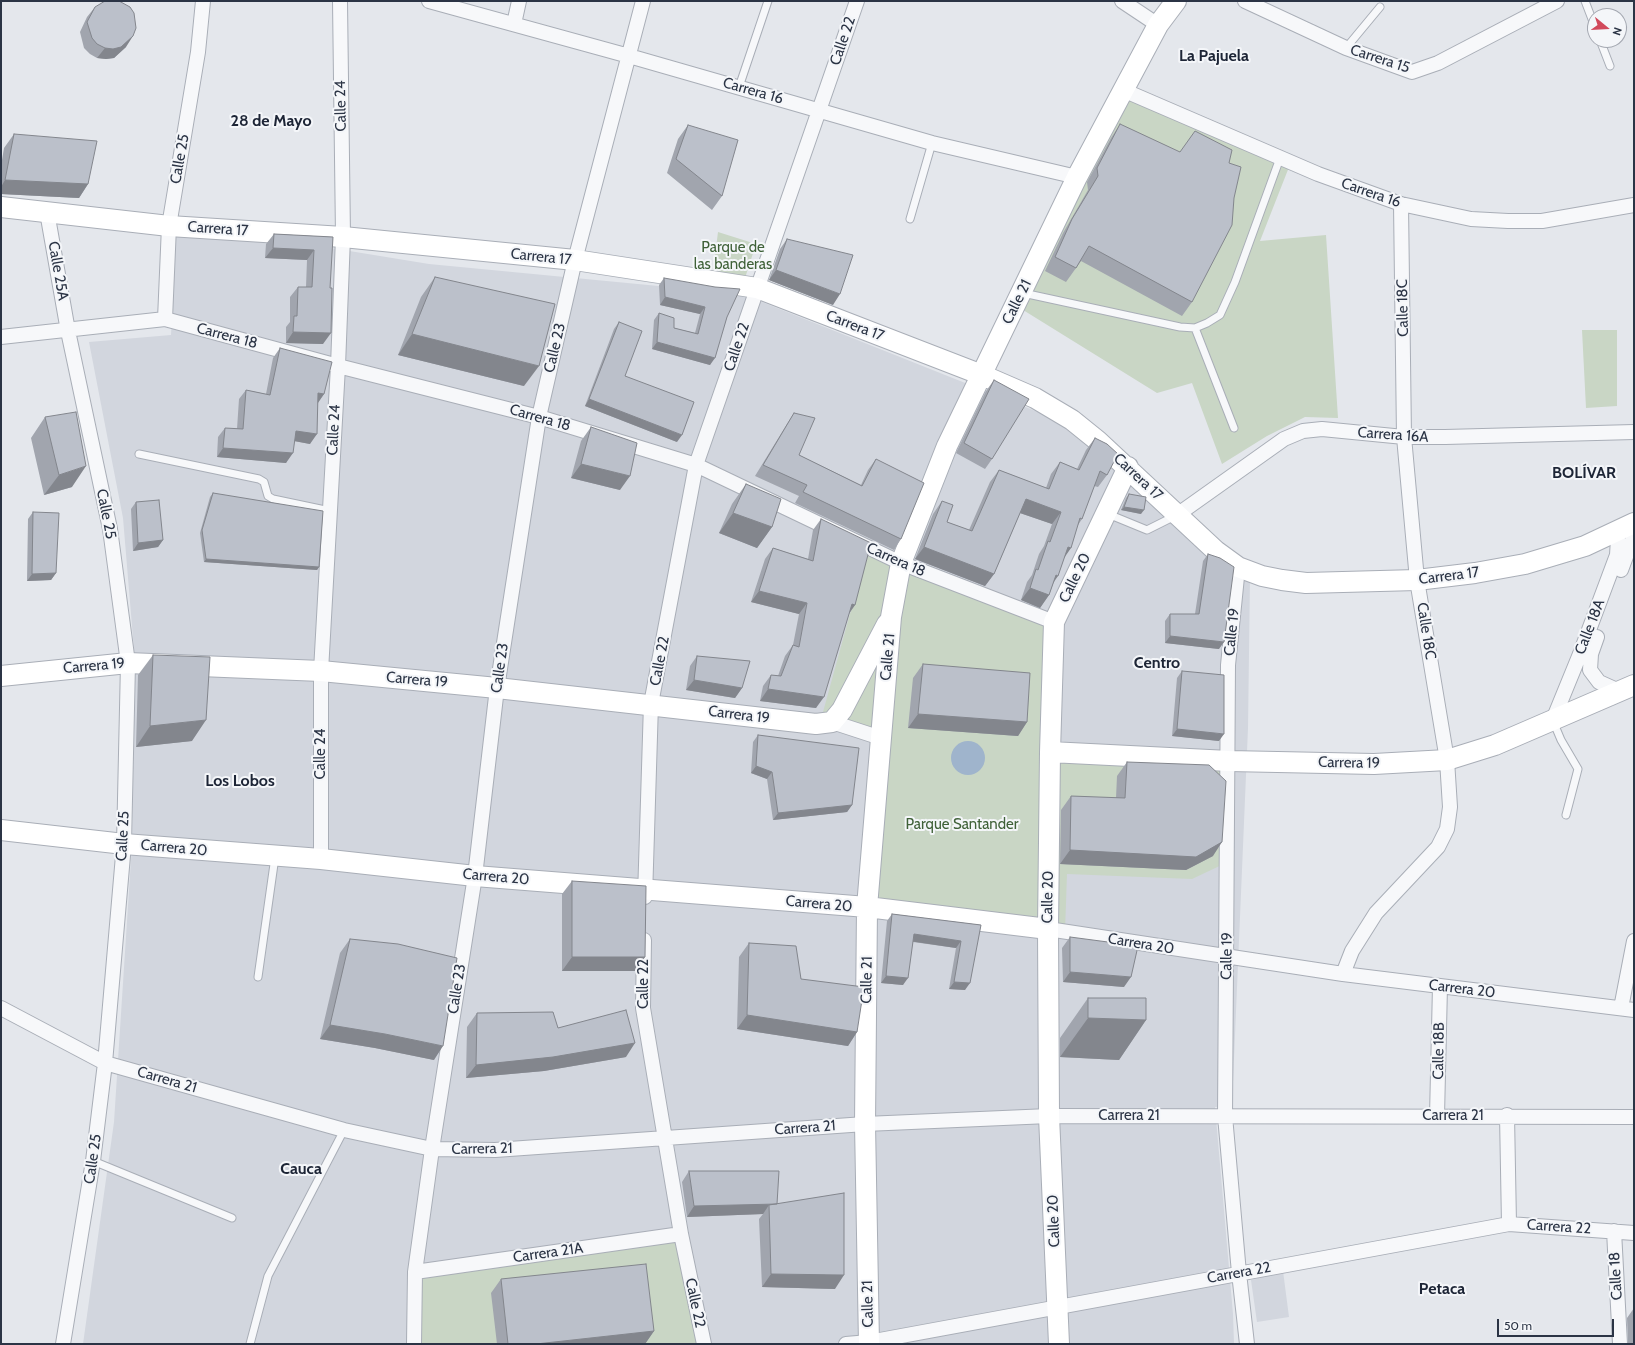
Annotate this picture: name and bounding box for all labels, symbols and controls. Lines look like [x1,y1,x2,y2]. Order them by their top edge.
north arrow [1587,8,1627,48]
street label: Calle 22 [826,14,860,68]
text: N [1610,26,1625,37]
street label: Carrera 15 [1348,41,1412,77]
district label: La Pajuela [1179,46,1249,66]
street label: Carrera 16 [721,74,785,108]
street label: Calle 24 [332,80,350,132]
district label: 28 de Mayo [230,111,312,131]
street label: Calle 25 [167,133,193,185]
street label: Carrera 16 [1339,174,1403,212]
street label: Carrera 17 [187,218,249,240]
park label: Parque de las banderas [694,239,772,274]
street label: Calle 25A [44,240,72,302]
street label: Carrera 17 [510,245,572,269]
street label: Calle 21 [999,277,1035,327]
street label: Calle 18C [1393,279,1413,337]
street label: Carrera 17 [823,307,887,345]
street label: Carrera 18 [194,319,260,353]
street label: Calle 22 [720,320,754,374]
street label: Calle 23 [541,321,569,375]
street label: Carrera 18 [507,401,573,435]
street label: Calle 24 [324,404,344,456]
street label: Carrera 16A [1357,424,1429,446]
street label: Carrera 17 [1110,450,1166,504]
district label: BOLÍVAR [1552,463,1616,483]
street label: Calle 25 [92,488,120,540]
street label: Carrera 18 [864,539,928,581]
street label: Calle 20 [1055,550,1095,606]
street label: Carrera 17 [1418,563,1480,589]
street label: Calle 18A [1571,597,1609,657]
street label: Calle 18C [1413,601,1439,661]
street label: Calle 19 [1221,607,1243,657]
street label: Calle 21 [877,633,899,681]
street label: Calle 22 [646,635,674,687]
street label: Calle 23 [488,642,512,694]
district label: Centro [1134,653,1180,673]
street label: Carrera 19 [62,654,126,678]
street label: Carrera 19 [385,668,449,692]
street label: Carrera 19 [707,702,771,728]
street label: Calle 24 [312,728,330,780]
street label: Carrera 19 [1318,753,1380,773]
district label: Los Lobos [205,771,275,791]
street label: Calle 25 [113,810,133,862]
park label: Parque Santander [906,816,1018,834]
street label: Carrera 20 [140,836,208,860]
street label: Carrera 20 [462,865,530,889]
street label: Calle 20 [1039,870,1057,924]
street label: Carrera 20 [785,892,853,916]
street label: Carrera 20 [1107,930,1175,958]
street label: Calle 19 [1218,932,1236,980]
street label: Calle 21 [858,956,876,1004]
street label: Calle 22 [635,959,653,1009]
street label: Calle 23 [444,963,470,1015]
street label: Carrera 20 [1428,976,1496,1002]
street label: Calle 18B [1430,1022,1448,1080]
street label: Carrera 21 [135,1063,199,1097]
street label: Carrera 21 [1098,1107,1160,1125]
street label: Carrera 21 [1422,1107,1484,1125]
street label: Carrera 21 [774,1117,836,1139]
street label: Calle 25 [81,1133,105,1185]
street label: Carrera 21 [451,1139,513,1159]
district label: Cauca [280,1159,322,1179]
street label: Calle 20 [1044,1194,1064,1248]
street label: Carrera 22 [1526,1216,1592,1238]
street label: Carrera 21A [512,1239,584,1267]
street label: Calle 18 [1606,1251,1626,1301]
street label: Carrera 22 [1206,1259,1272,1287]
street label: Calle 22 [681,1277,709,1329]
district label: Petaca [1419,1279,1465,1299]
street label: Calle 21 [859,1280,877,1328]
scale bar [1499,1311,1616,1337]
text: 50 m [1504,1318,1532,1333]

